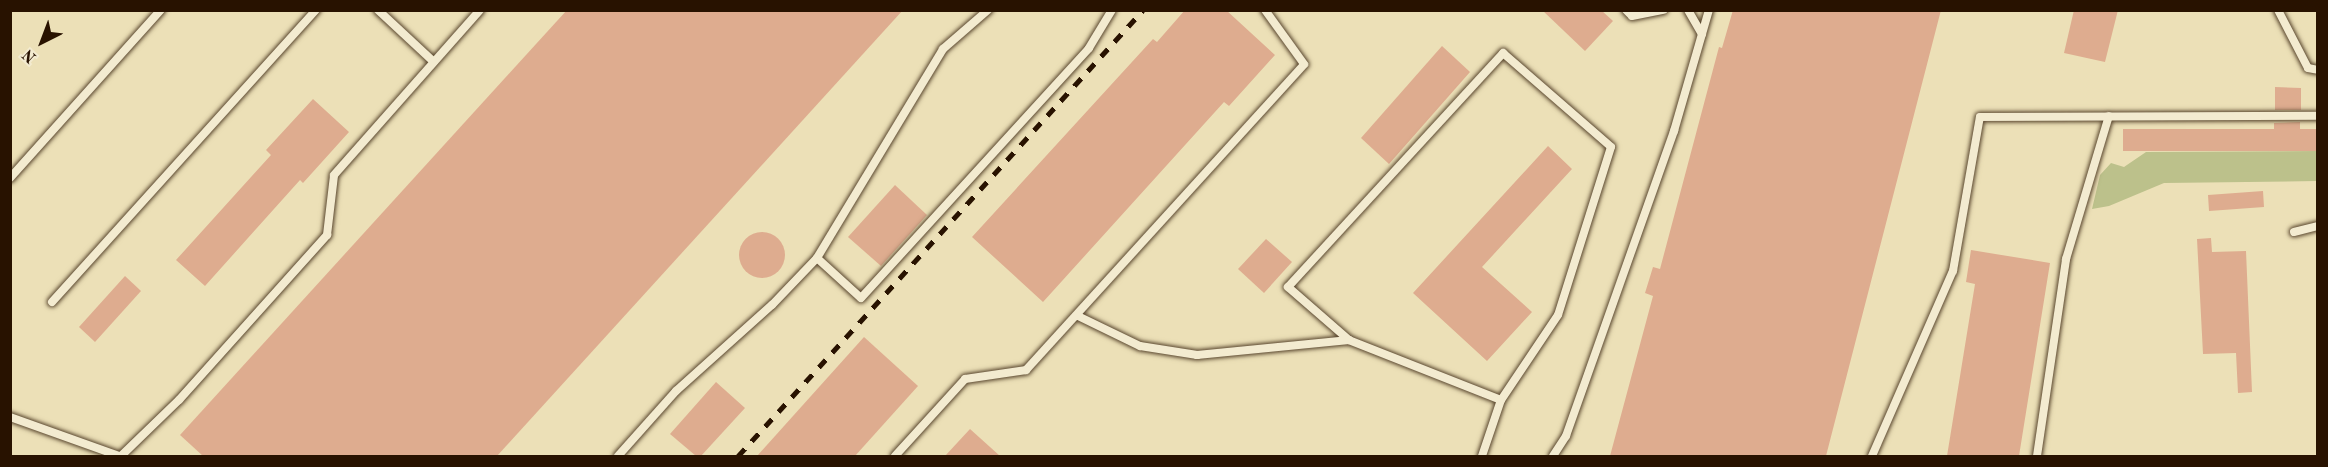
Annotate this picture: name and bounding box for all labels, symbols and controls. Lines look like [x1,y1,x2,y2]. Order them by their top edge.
north arrow [12,12,72,72]
text: N [20,45,40,65]

